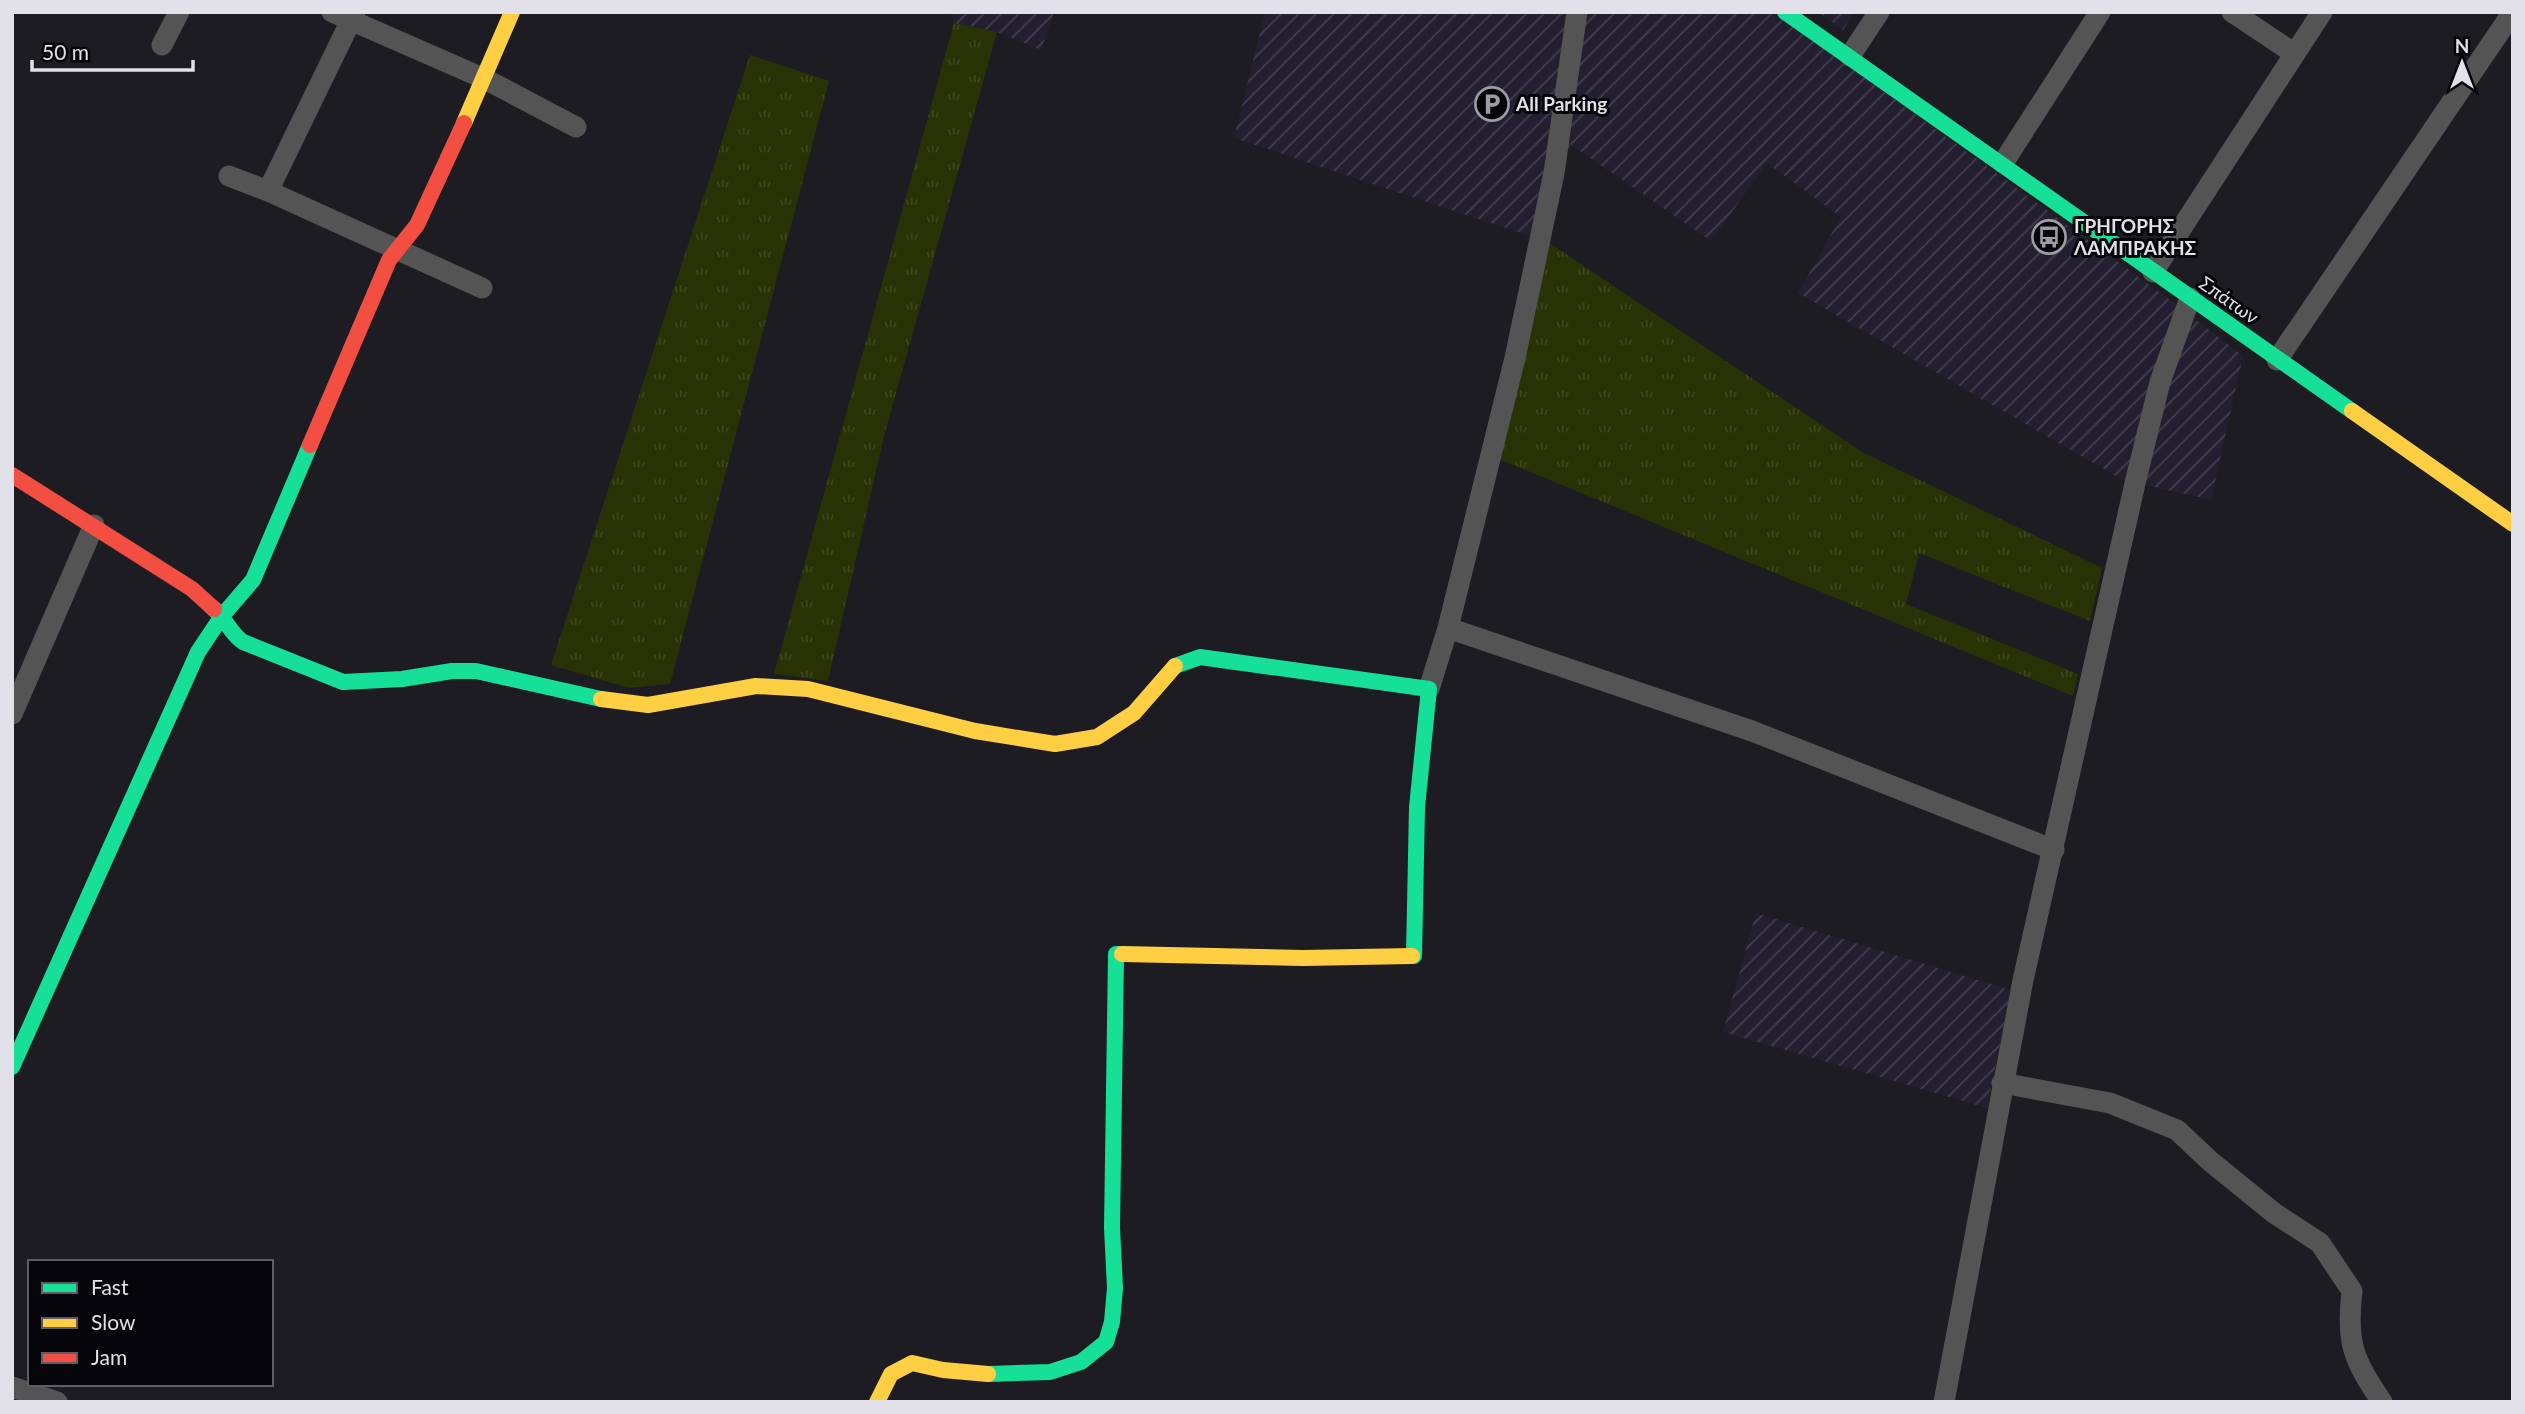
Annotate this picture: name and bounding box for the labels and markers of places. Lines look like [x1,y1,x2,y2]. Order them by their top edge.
parking icon: All Parking [1473,85,1511,123]
place label: All Parking [1515,92,1607,115]
place label: ΓΡΗΓΟΡΗΣ ΛΑΜΠΡΑΚΗΣ [2073,214,2196,259]
bus stop icon: ΓΡΗΓΟΡΗΣ ΛΑΜΠΡΑΚΗΣ [2030,218,2068,256]

